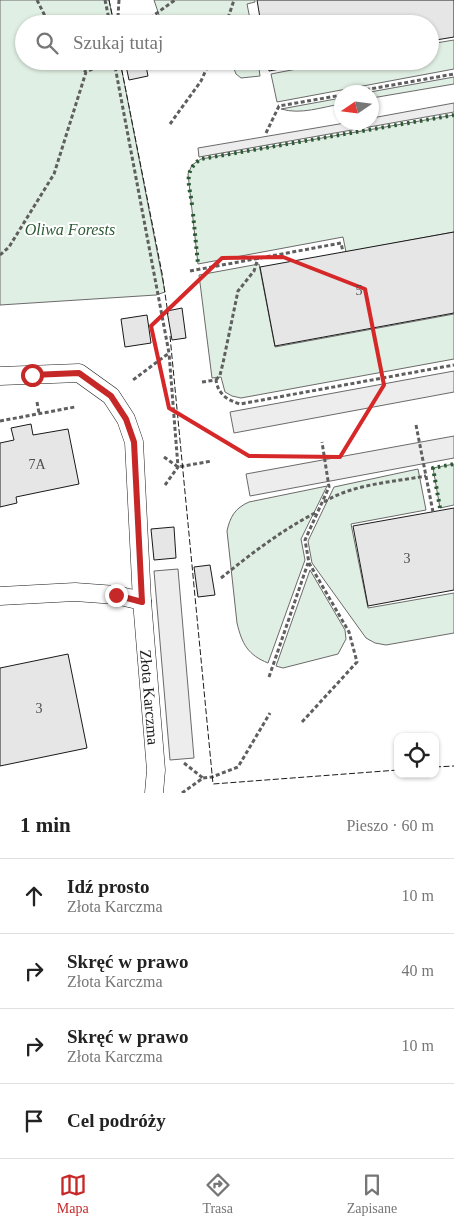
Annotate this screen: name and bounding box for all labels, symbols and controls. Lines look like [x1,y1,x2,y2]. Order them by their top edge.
search box [15,15,439,70]
icon: search [33,29,61,57]
text: Szukaj tutaj [73,32,163,53]
north arrow [334,85,379,130]
park label: Oliwa Forests [25,221,115,238]
house number: 5 [356,283,363,298]
route start [21,364,44,387]
house number: 7A [28,457,46,472]
house number: 3 [404,551,411,566]
route end [105,584,128,607]
street label: Złota Karczma [137,649,162,746]
house number: 3 [36,701,43,716]
map controls [394,733,439,778]
button: locate [394,733,439,778]
text: 1 min [20,813,71,837]
text: Pieszo · 60 m [346,817,434,834]
text: Idź prosto [67,876,150,897]
icon: ahead [20,882,48,910]
text: 10 m [402,887,434,904]
text: Złota Karczma [67,898,163,915]
text: Skręć w prawo [67,951,188,972]
icon: right [20,957,48,985]
text: 40 m [402,962,434,979]
text: Złota Karczma [67,973,163,990]
text: Skręć w prawo [67,1026,188,1047]
icon: right [20,1032,48,1060]
text: 10 m [402,1037,434,1054]
text: Złota Karczma [67,1048,163,1065]
icon: arrive [20,1107,48,1135]
text: Cel podróży [67,1110,166,1131]
tab: Mapa [57,1171,89,1217]
tab: Trasa [202,1171,233,1217]
tab: Zapisane [347,1171,397,1217]

